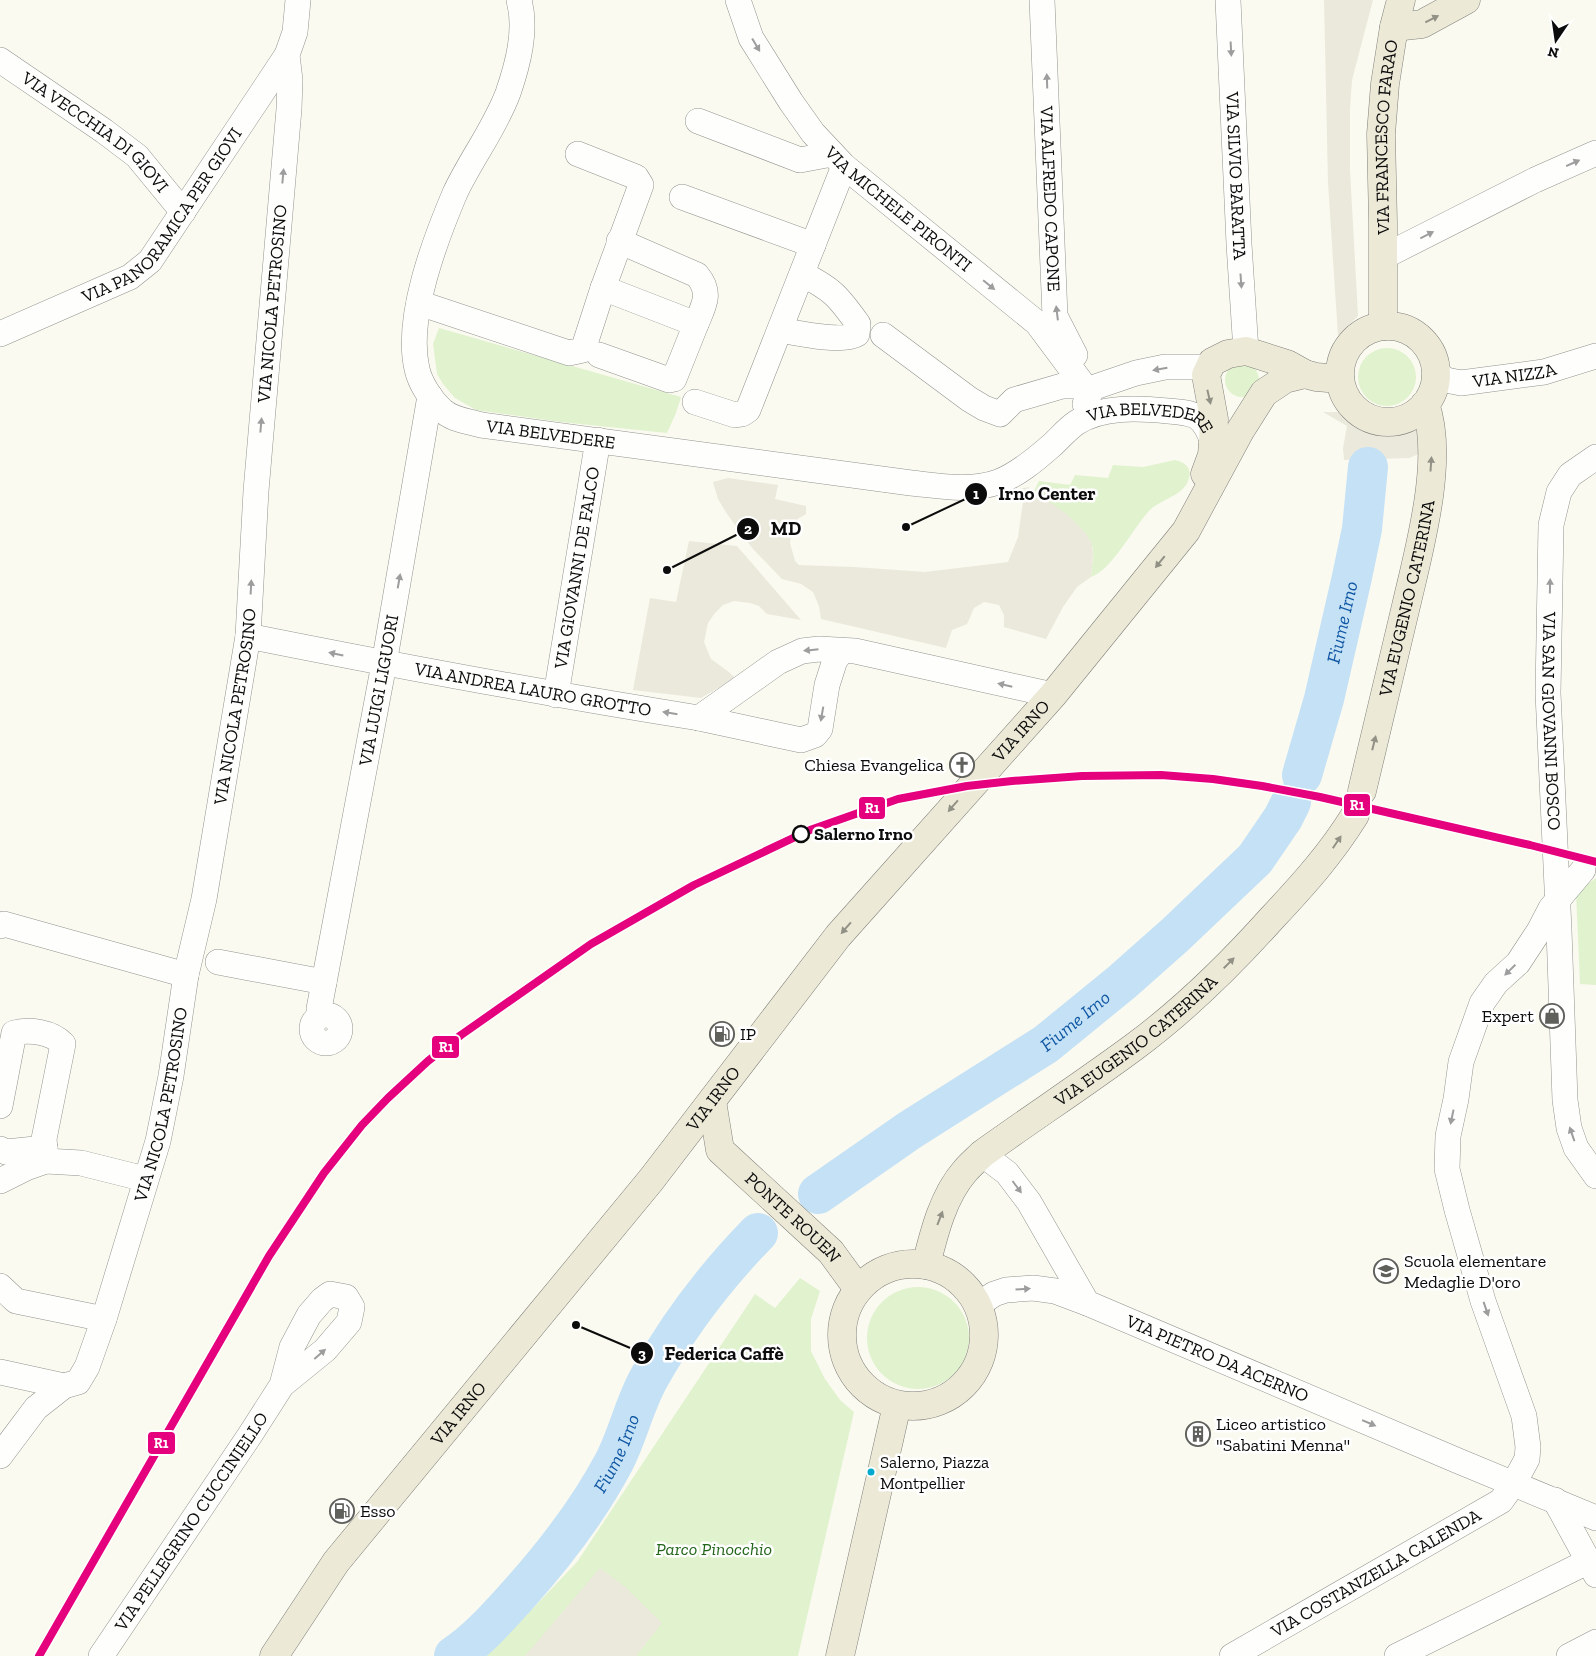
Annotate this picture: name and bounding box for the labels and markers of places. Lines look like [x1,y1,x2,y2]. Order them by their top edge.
callout: Irno Center [963,477,1106,511]
callout: MD [736,512,811,546]
church icon: Chiesa Evangelica [949,752,975,778]
place label: Chiesa Evangelica [804,754,944,776]
place label: Salerno Irno [814,823,913,845]
marker: Salerno Irno [792,825,810,843]
shop icon: Expert [1539,1003,1565,1029]
place label: Expert [1482,1005,1534,1027]
fuel station icon: IP [709,1021,735,1047]
place label: IP [740,1023,756,1045]
place label: Scuola elementare Medaglie D'oro [1404,1250,1546,1293]
school or university icon: Scuola elementare Medaglie D'oro [1373,1258,1399,1284]
callout: Federica Caffè [629,1336,793,1370]
place label: Liceo artistico "Sabatini Menna" [1216,1413,1350,1456]
building icon: Liceo artistico "Sabatini Menna" [1185,1421,1211,1447]
place label: Salerno, Piazza Montpellier [880,1452,989,1493]
marker: Salerno, Piazza Montpellier [866,1467,876,1477]
fuel station icon: Esso [329,1498,355,1524]
place label: Esso [360,1500,396,1522]

